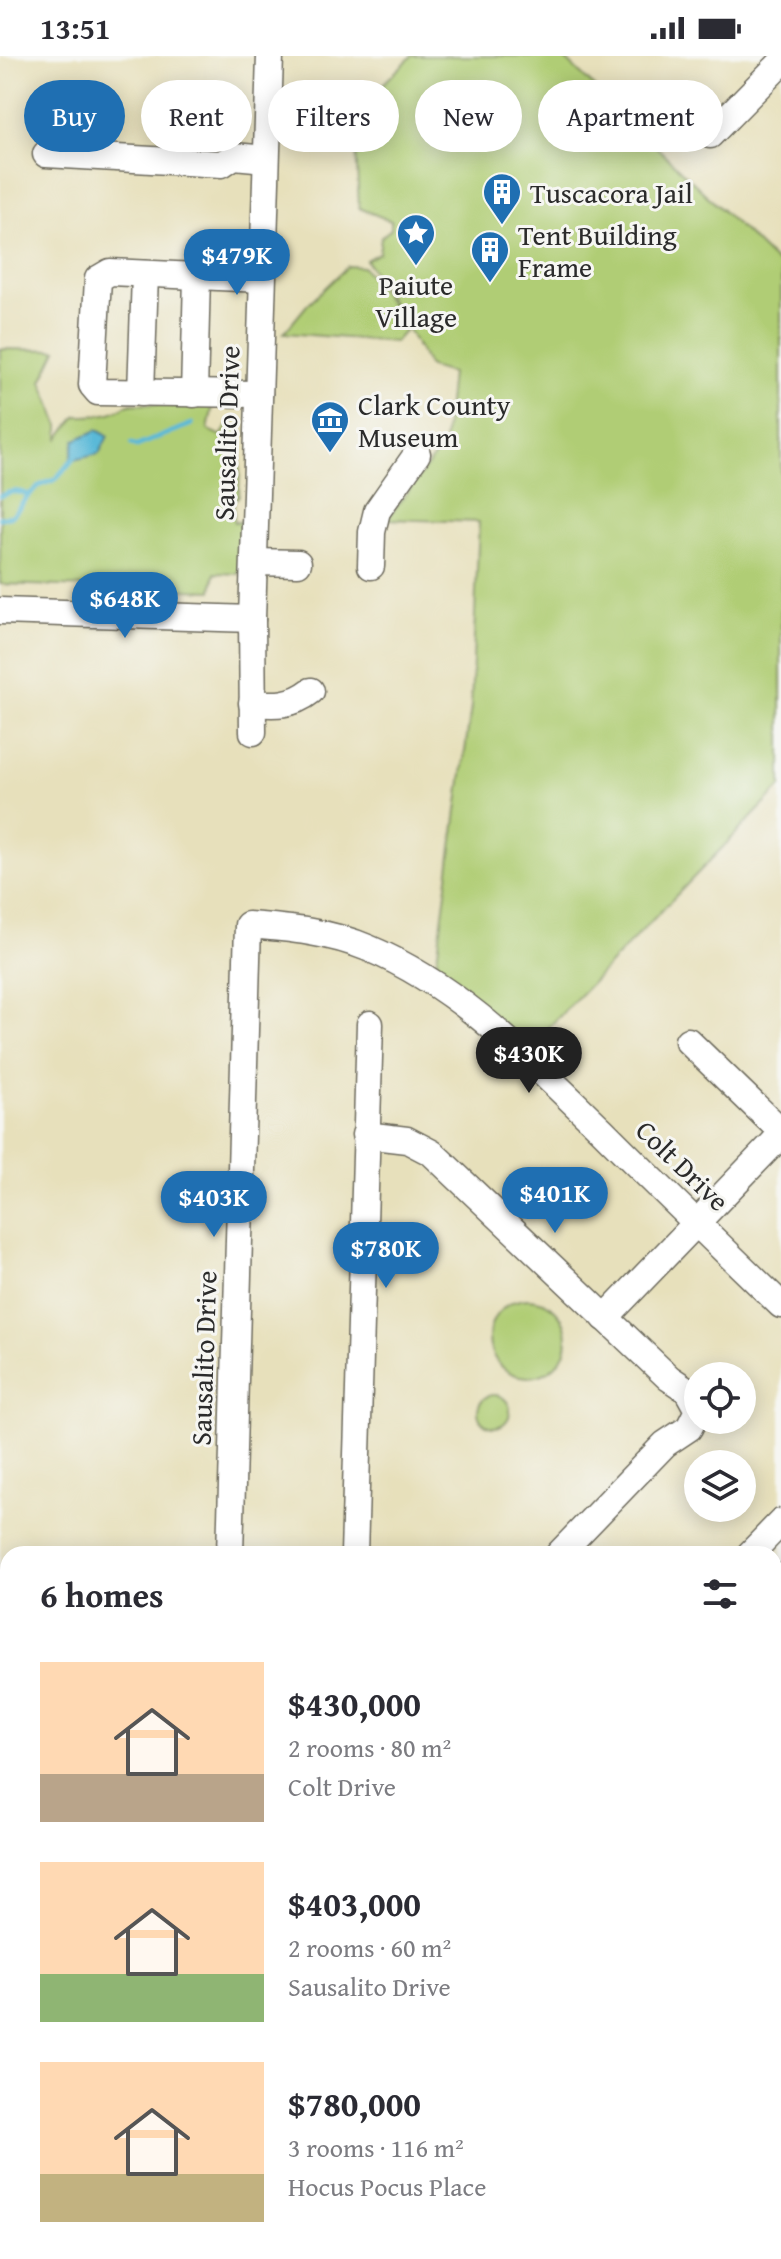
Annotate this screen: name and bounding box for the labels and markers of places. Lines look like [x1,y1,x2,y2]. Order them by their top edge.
building icon: Tuscacora Jail [481,171,523,226]
place label: Tuscacora Jail [530,172,693,213]
place icon: Paiute Village [395,212,437,267]
place label: Tent Building Frame [518,214,677,287]
pin: $479K [181,229,293,297]
building icon: Tent Building Frame [469,229,511,284]
place label: Paiute Village [375,264,457,337]
place label: Clark County Museum [358,384,510,457]
museum icon: Clark County Museum [309,399,351,454]
pin: $648K [69,572,181,640]
pin: $430K [473,1027,585,1095]
pin: $401K [499,1167,611,1235]
pin: $403K [158,1171,270,1239]
pin: $780K [330,1222,442,1290]

